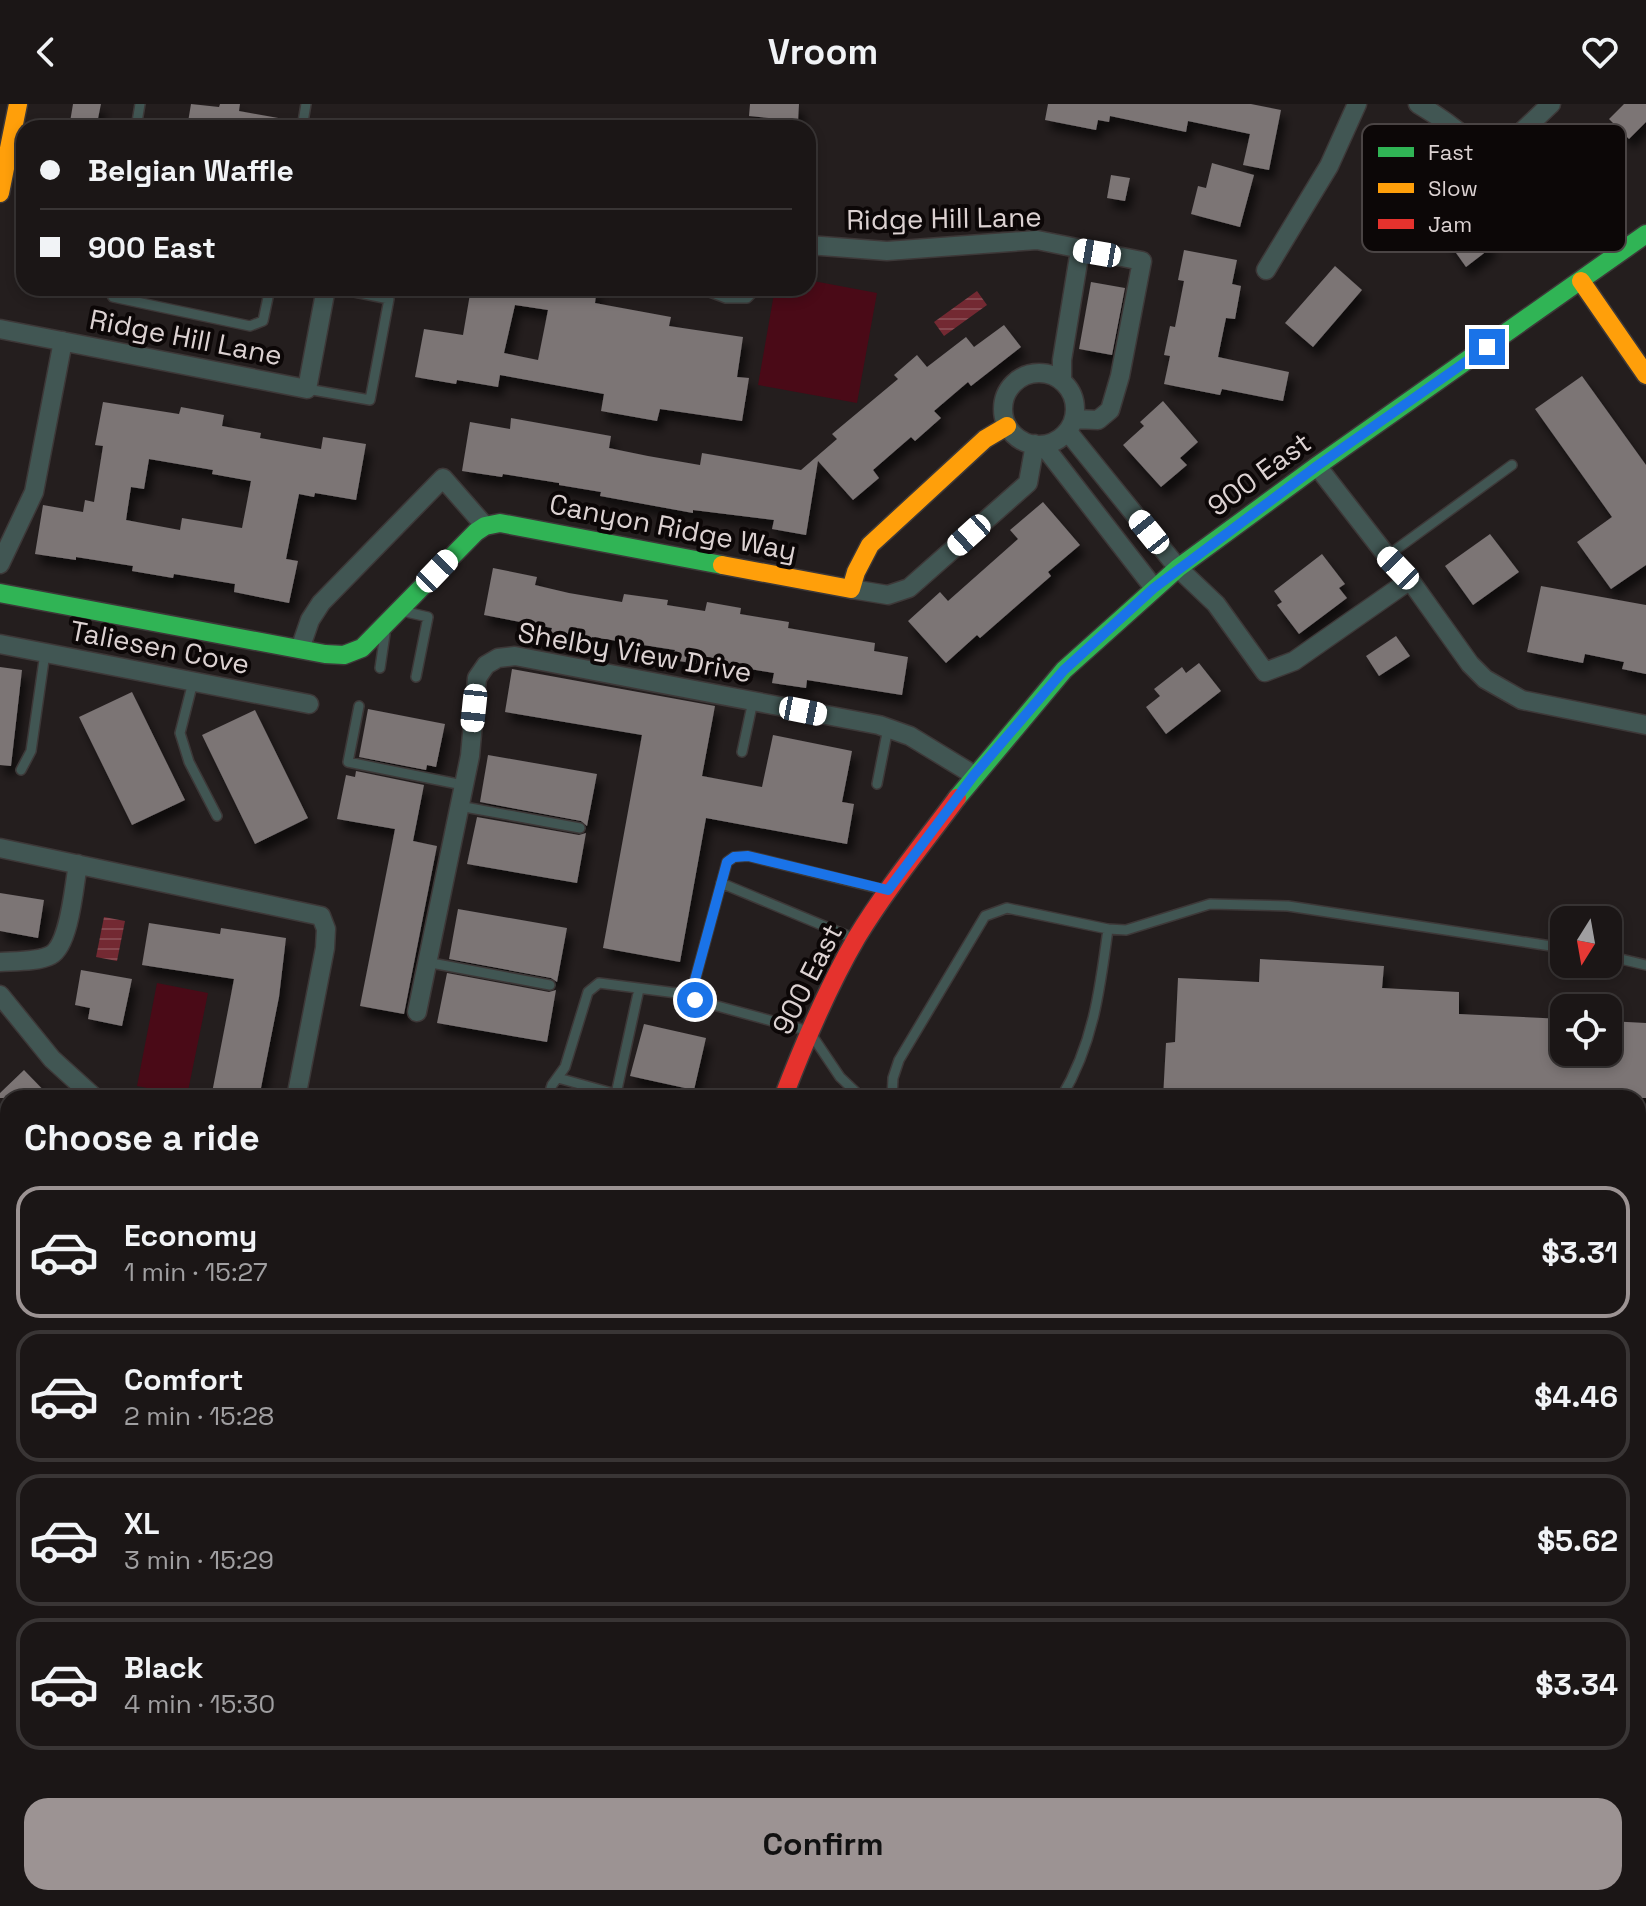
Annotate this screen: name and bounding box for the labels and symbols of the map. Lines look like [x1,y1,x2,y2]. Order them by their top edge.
legend [1362,124,1626,252]
text: Fast [1428,138,1474,166]
text: Slow [1428,174,1478,202]
street label: Ridge Hill Lane [846,198,1042,238]
text: Jam [1428,210,1472,238]
car [1071,237,1123,269]
street label: Ridge Hill Lane [87,301,285,373]
route end [1469,329,1505,365]
street label: 900 East [1200,424,1318,524]
street label: Canyon Ridge Way [546,485,800,569]
car [1125,506,1173,558]
car [943,510,995,560]
car [1373,542,1423,594]
car [412,545,462,597]
street label: Taliesen Cove [67,612,253,682]
street label: Shelby View Drive [515,614,755,690]
car [460,683,488,733]
car [777,695,829,727]
north arrow [1550,906,1622,978]
street label: 900 East [764,918,850,1040]
route start [677,982,713,1018]

